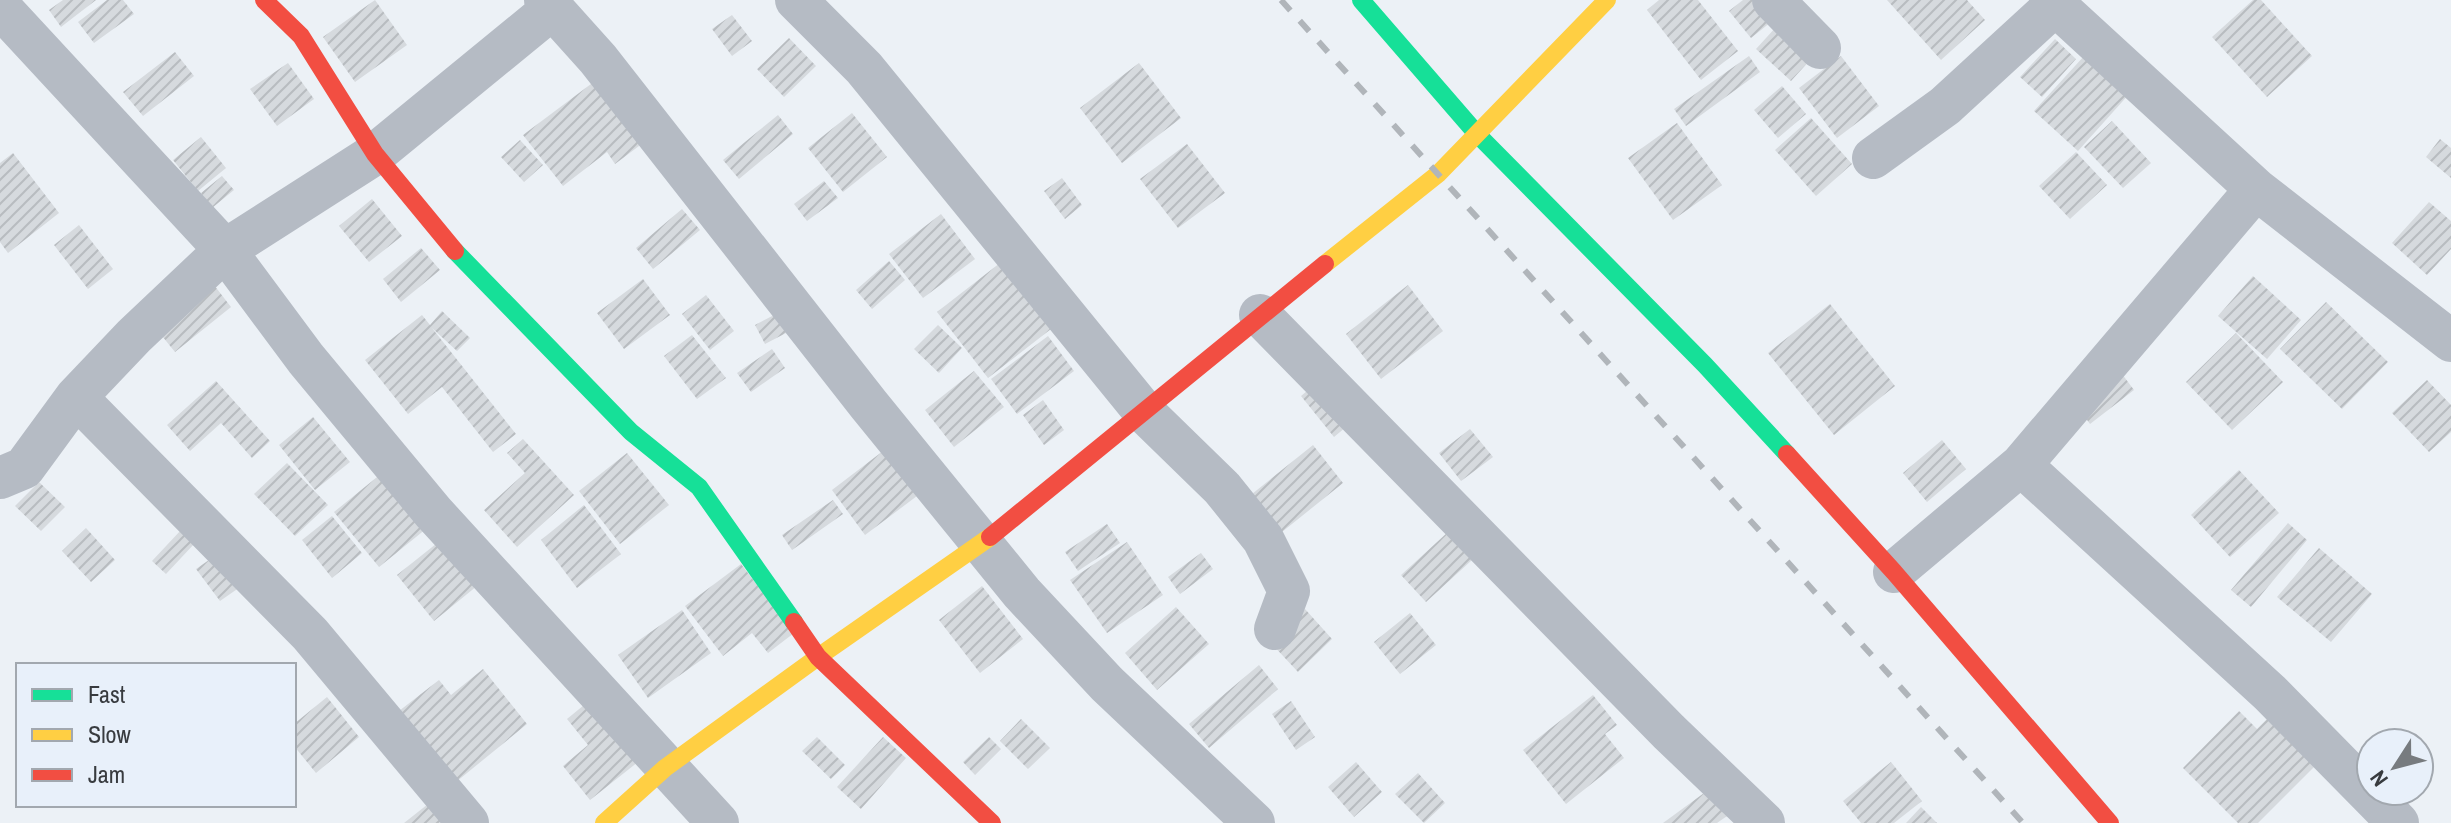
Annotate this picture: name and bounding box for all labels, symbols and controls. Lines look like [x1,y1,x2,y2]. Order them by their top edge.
legend [16,663,296,807]
text: Fast [88,678,126,710]
text: Slow [88,718,131,750]
north arrow [2355,727,2435,807]
text: Jam [88,758,125,790]
text: N [2363,765,2395,793]

